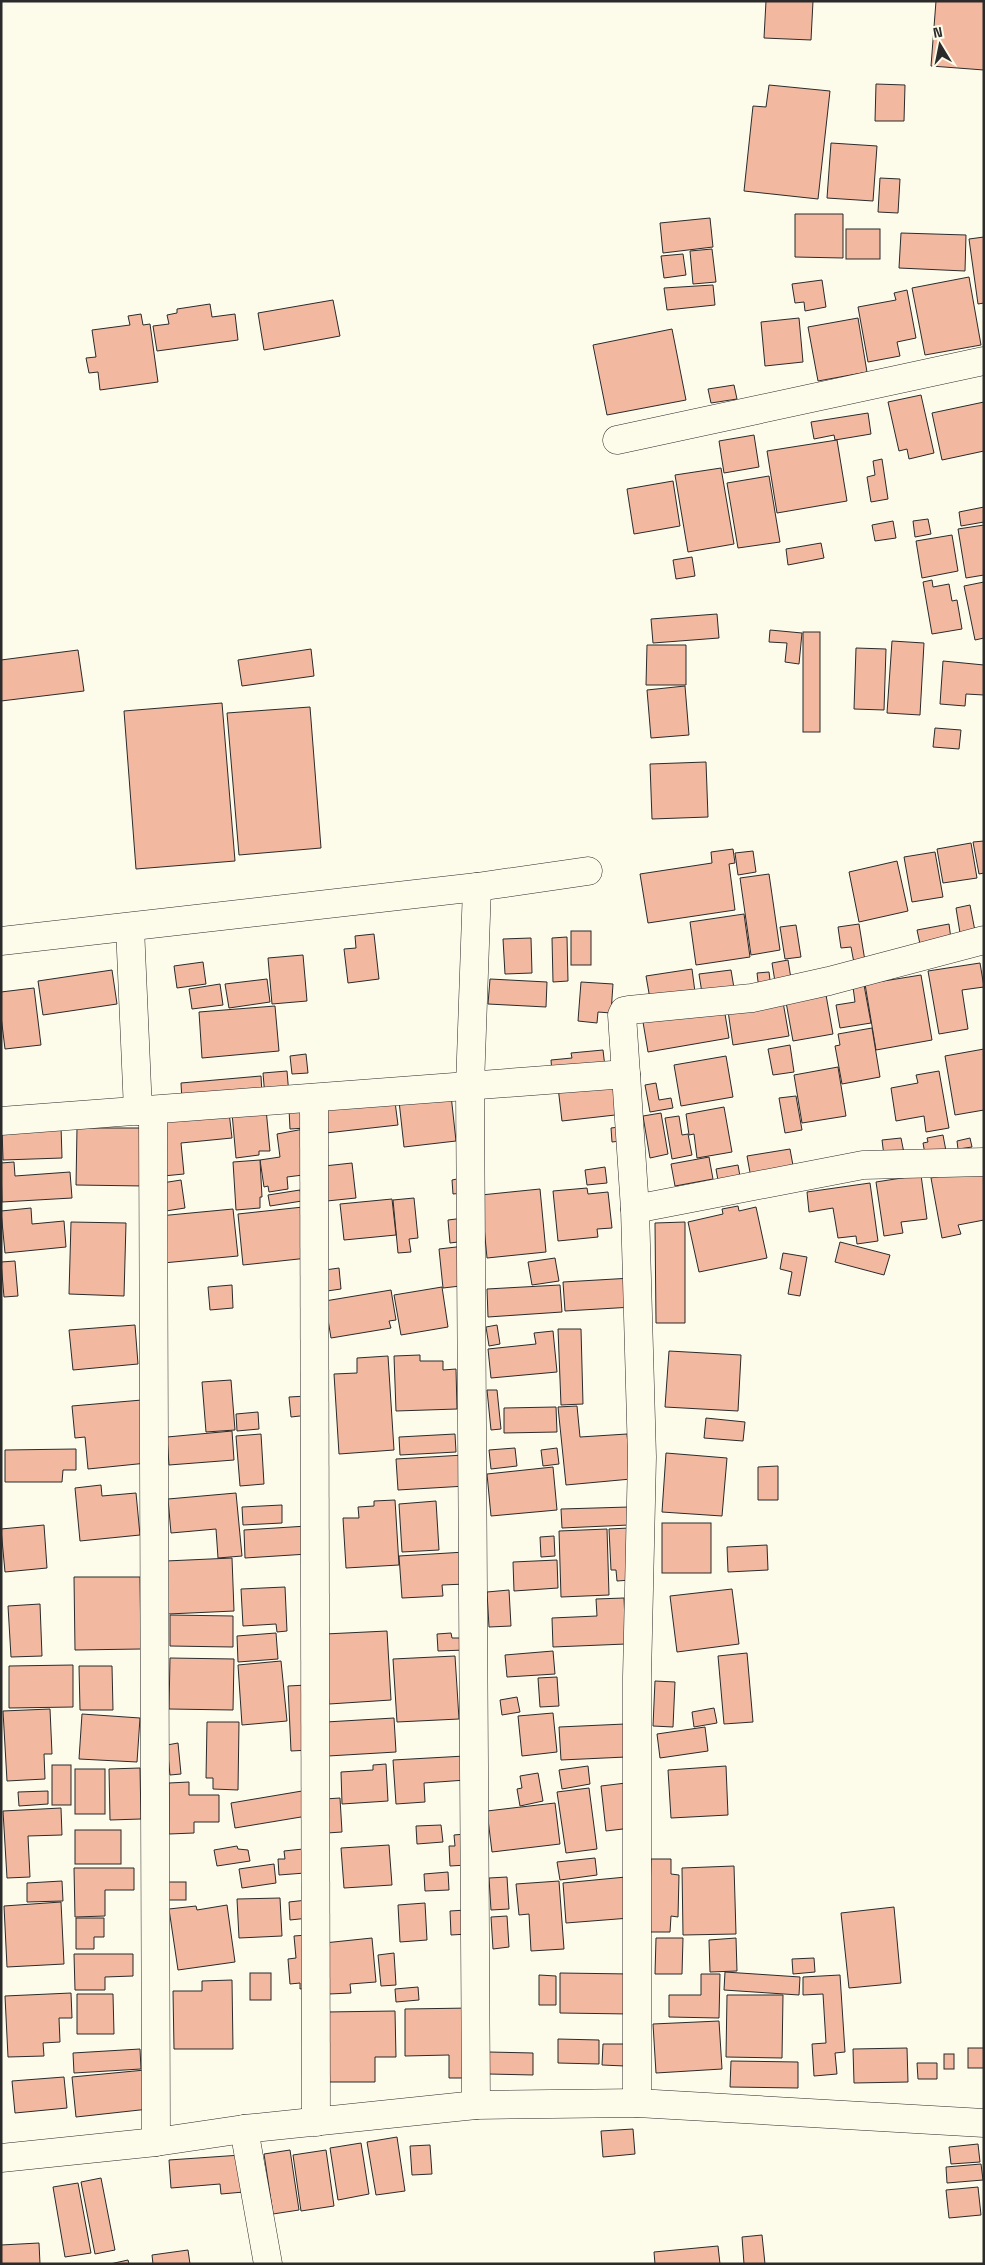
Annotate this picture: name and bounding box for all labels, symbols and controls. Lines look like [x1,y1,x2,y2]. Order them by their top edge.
north arrow [915,20,965,70]
text: N [932,23,944,42]

